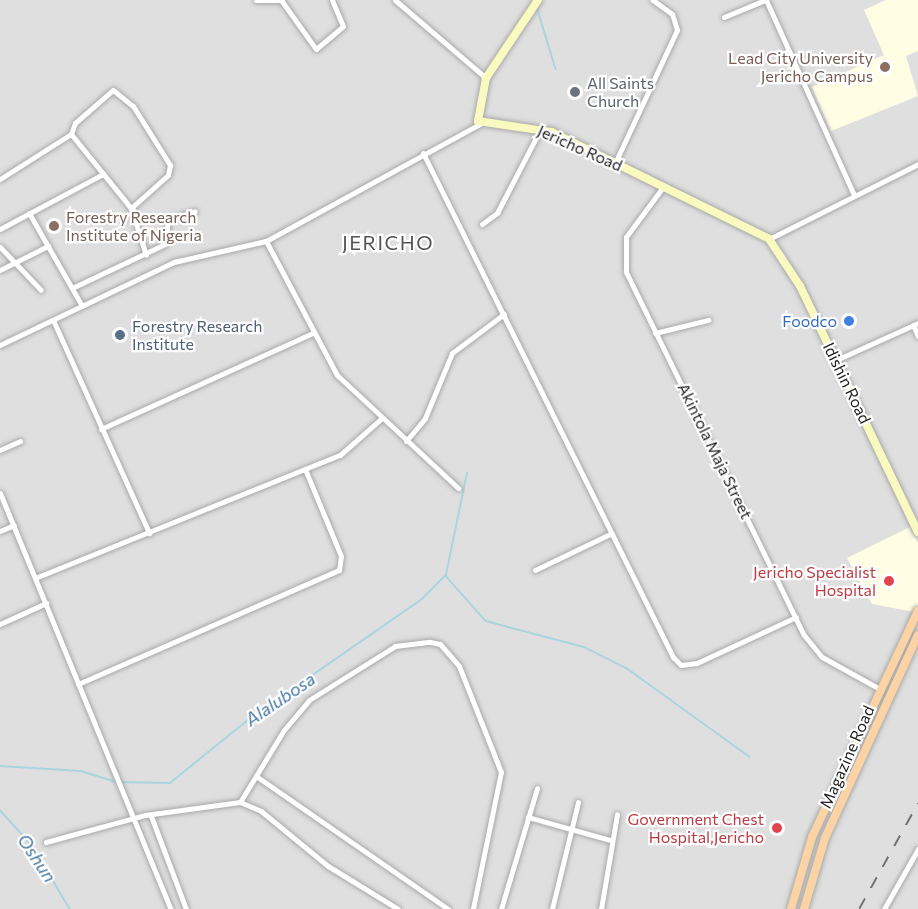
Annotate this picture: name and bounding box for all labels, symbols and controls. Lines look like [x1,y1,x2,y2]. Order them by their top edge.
place label: Lead City University Jericho Campus [728,48,873,86]
marker: Lead City University Jericho Campus [878,60,892,74]
place label: All Saints Church [587,73,654,111]
marker: All Saints Church [568,85,582,99]
street label: Jericho Road [535,121,625,175]
place label: Forestry Research Institute of Nigeria [66,207,202,245]
marker: Forestry Research Institute of Nigeria [47,219,61,233]
district label: JERICHO [342,230,434,254]
place label: Foodco [782,311,837,331]
marker: Foodco [842,314,856,328]
place label: Forestry Research Institute [132,316,262,354]
marker: Forestry Research Institute [113,328,127,342]
street label: Idishin Road [819,339,875,427]
street label: Akintola Maja Street [674,380,756,522]
place label: Jericho Specialist Hospital [753,562,876,600]
marker: Jericho Specialist Hospital [880,572,898,590]
water label: Alalubosa [241,668,319,730]
street label: Magazine Road [816,703,878,811]
place label: Government Chest Hospital,Jericho [628,809,764,847]
marker: Government Chest Hospital,Jericho [768,819,786,837]
water label: Oshun [13,830,61,886]

